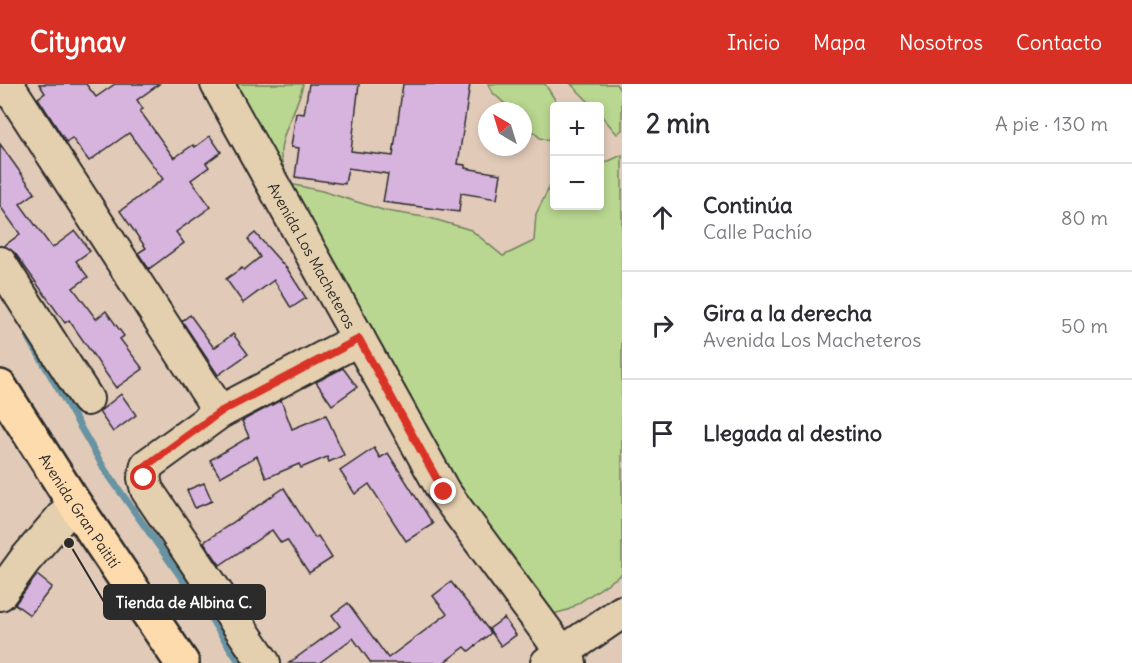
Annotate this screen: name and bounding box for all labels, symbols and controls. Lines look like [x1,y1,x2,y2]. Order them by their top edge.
text: Citynav [30,24,126,60]
text: Inicio [727,29,780,56]
text: Mapa [813,29,866,56]
text: Nosotros [899,29,983,56]
text: Contacto [1016,29,1102,56]
north arrow [478,102,532,156]
map controls [550,102,604,210]
button: + [550,102,604,156]
text: 2 min [646,107,710,140]
text: A pie · 130 m [995,111,1108,136]
button: − [550,156,604,210]
street label: Avenida Los Macheteros [264,179,361,332]
text: Continúa [703,191,792,219]
icon: ahead [646,201,679,234]
text: 80 m [1061,205,1108,230]
text: Calle Pachío [703,219,812,244]
text: Gira a la derecha [703,299,872,327]
icon: right [646,309,679,342]
text: 50 m [1061,313,1108,338]
text: Avenida Los Macheteros [703,327,921,352]
icon: arrive [646,417,679,450]
text: Llegada al destino [703,419,882,447]
street label: Avenida Gran Paitití [35,450,124,571]
route start [130,464,156,490]
route end [430,478,456,504]
callout: Tienda de Albina C. [104,585,265,619]
text: Tienda de Albina C. [116,592,252,612]

